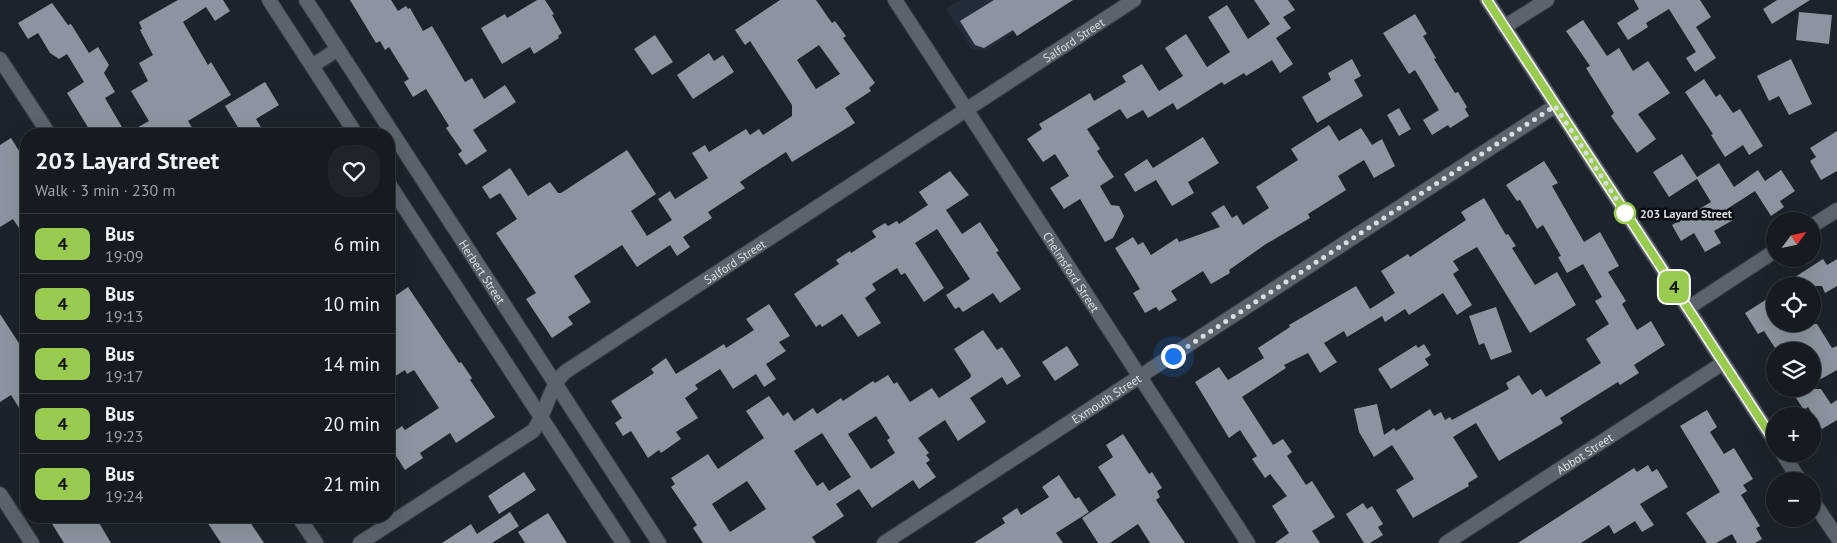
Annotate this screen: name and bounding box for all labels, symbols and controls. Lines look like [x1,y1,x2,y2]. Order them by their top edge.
street label: Salford Street [1040,14,1107,65]
text: 203 Layard Street [35,145,219,176]
button: heart [328,145,380,197]
text: Walk · 3 min · 230 m [35,180,175,200]
marker: 203 Layard Street [1614,202,1636,224]
place label: 203 Layard Street [1640,206,1733,221]
north arrow [1766,212,1821,268]
map controls [1766,212,1821,527]
text: Bus [105,222,134,246]
street label: Chelmsford Street [1040,229,1103,315]
text: 4 [57,232,68,255]
text: 6 min [334,232,380,256]
street label: Salford Street [701,236,768,287]
street label: Herbert Street [456,237,509,306]
text: 19:09 [105,246,143,266]
line badge: 4 [1658,271,1690,303]
text: 4 [1669,275,1679,298]
button: locate [1766,277,1821,332]
text: Bus [105,282,134,306]
text: 4 [57,292,68,315]
text: 10 min [323,292,380,316]
text: 19:13 [105,306,143,326]
text: Bus [105,342,134,366]
button: layers [1766,342,1821,397]
your location [1161,344,1186,369]
text: 4 [57,352,68,375]
text: 14 min [323,352,380,376]
text: 19:17 [105,366,143,386]
street label: Exmouth Street [1069,370,1144,426]
text: Bus [105,402,134,426]
button: + [1766,407,1821,462]
text: 4 [57,412,68,435]
text: 20 min [323,412,380,436]
text: 19:23 [105,426,143,446]
street label: Abbot Street [1553,429,1615,477]
text: Bus [105,462,134,486]
text: 4 [57,472,68,495]
text: 21 min [323,472,380,496]
button: − [1766,472,1821,527]
text: 19:24 [105,486,143,506]

